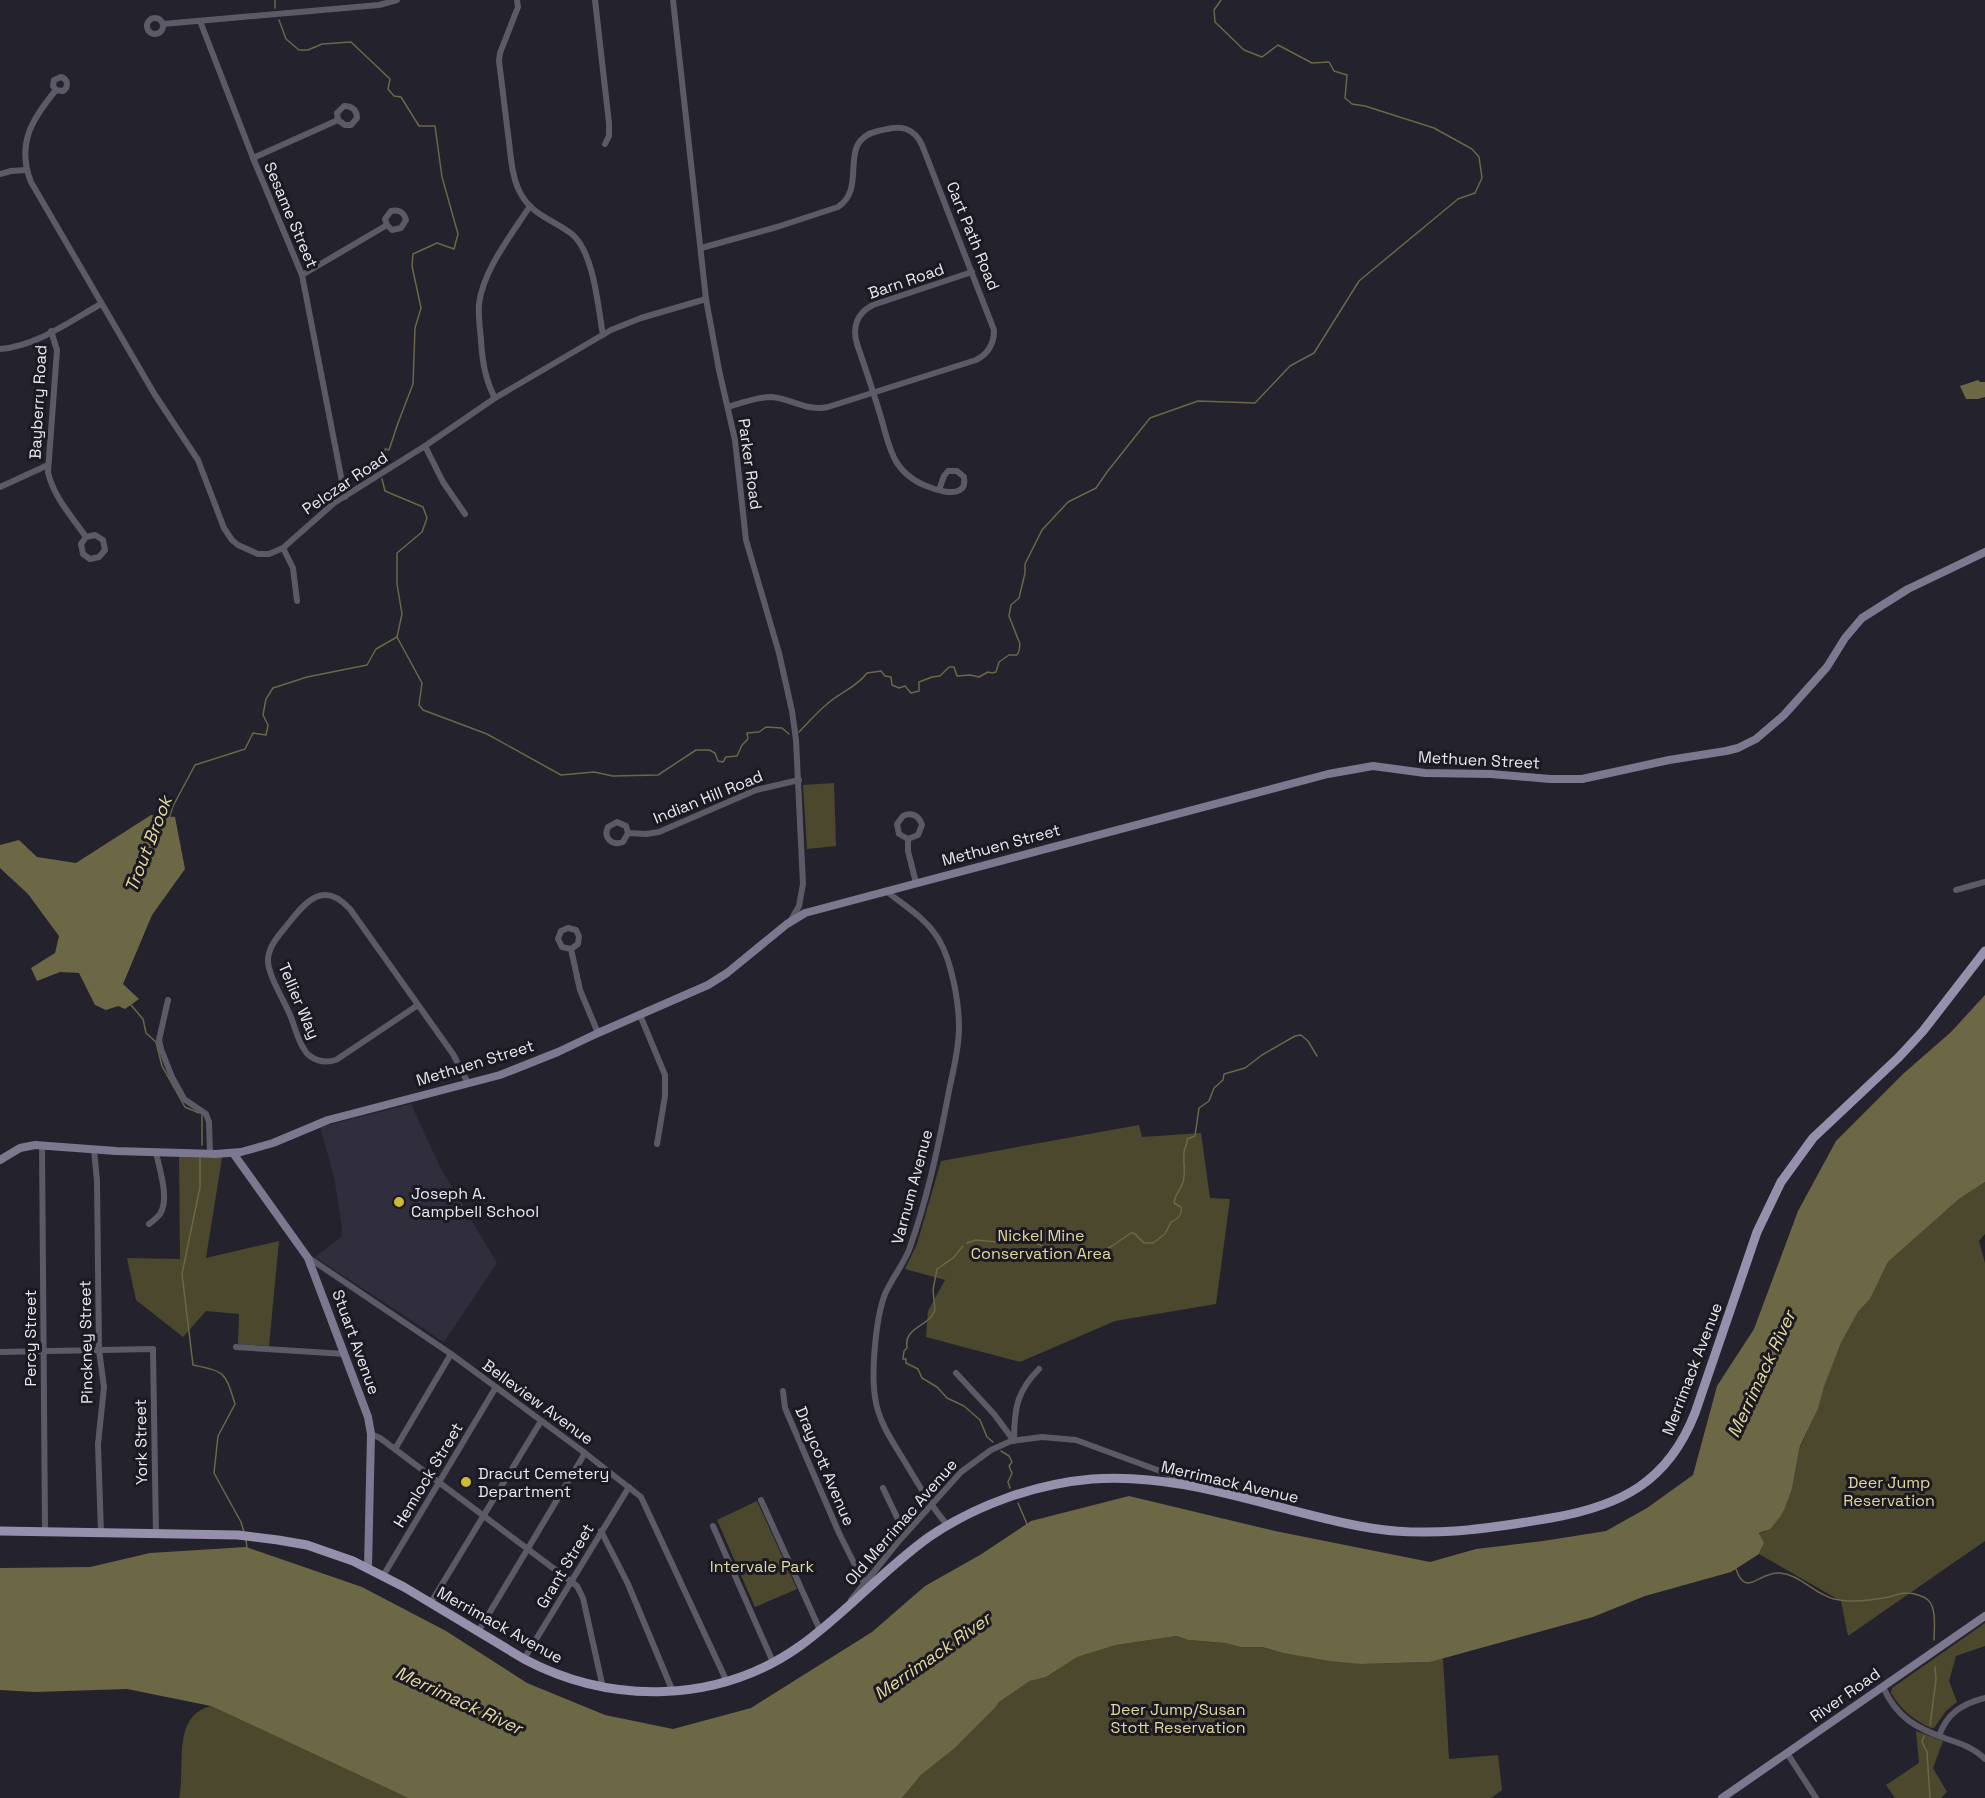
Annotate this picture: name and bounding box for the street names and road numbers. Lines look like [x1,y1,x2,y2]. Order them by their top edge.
street label: Sesame Street [259,159,323,271]
street label: Cart Path Road [942,178,1004,294]
street label: Barn Road [865,258,947,304]
street label: Bayberry Road [25,344,51,460]
street label: Parker Road [733,417,767,511]
street label: Pelczar Road [298,447,392,519]
street label: Methuen Street [1417,746,1541,774]
street label: Indian Hill Road [650,765,766,829]
street label: Methuen Street [939,819,1063,871]
street label: Tellier Way [273,960,325,1042]
street label: Methuen Street [414,1035,536,1091]
street label: Varnum Avenue [887,1127,937,1247]
street label: Pinckney Street [74,1280,98,1404]
street label: Stuart Avenue [327,1287,385,1397]
street label: Percy Street [20,1290,41,1386]
street label: Merrimack Avenue [1657,1300,1727,1438]
street label: Belleview Avenue [478,1355,598,1449]
street label: York Street [130,1399,152,1485]
street label: Draycott Avenue [790,1403,860,1529]
street label: Hemlock Street [388,1419,468,1531]
street label: Old Merrimac Avenue [840,1454,962,1590]
street label: Merrimack Avenue [1159,1456,1301,1508]
street label: Grant Street [531,1520,599,1612]
street label: Merrimack Avenue [433,1582,567,1668]
street label: River Road [1806,1663,1884,1727]

